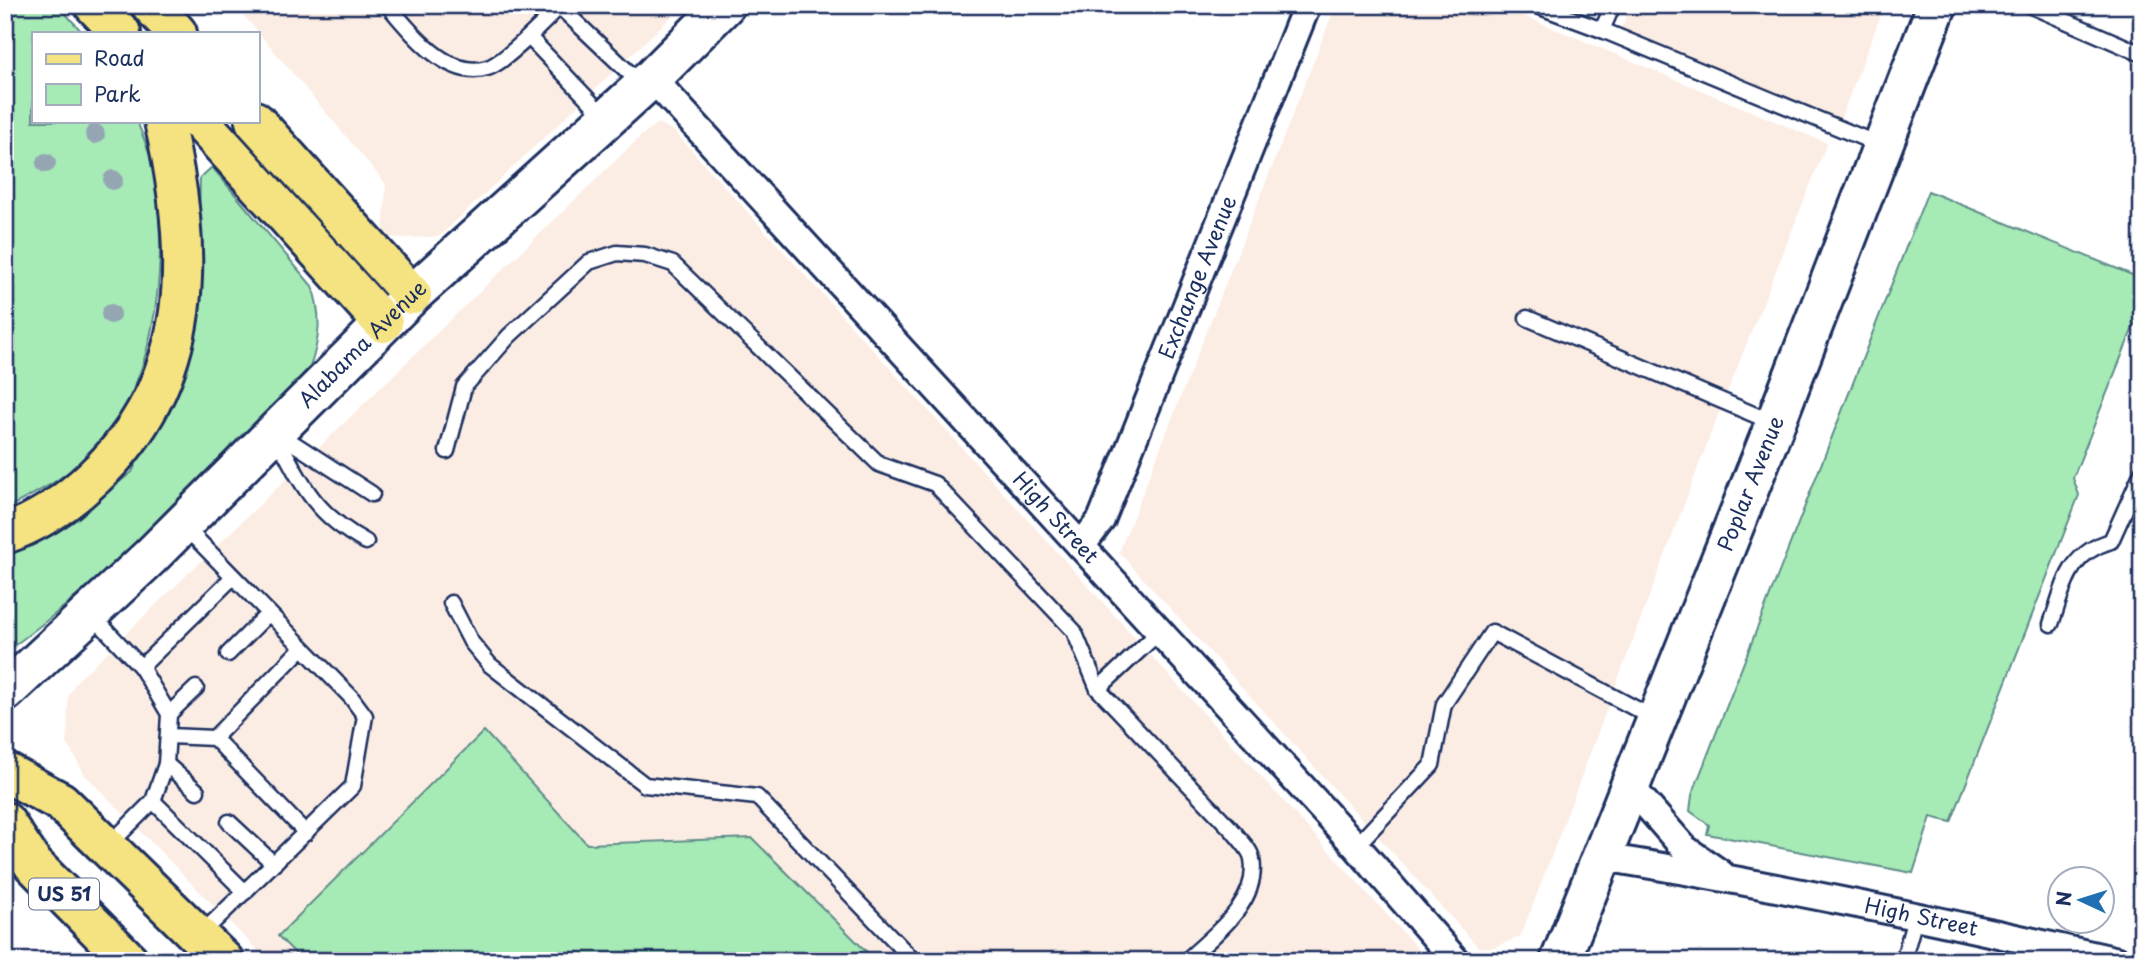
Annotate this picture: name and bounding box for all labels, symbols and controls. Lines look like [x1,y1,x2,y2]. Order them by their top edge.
legend [32,32,259,122]
text: Road [94,41,145,73]
text: Park [94,77,141,109]
street label: Exchange Avenue [1149,190,1243,363]
street label: Alabama Avenue [290,271,433,414]
street label: Poplar Avenue [1708,411,1791,555]
street label: High Street [1006,464,1108,570]
north arrow [2046,864,2116,934]
road number: US 51 [29,878,99,909]
street label: High Street [1862,888,1981,943]
text: N [2049,890,2078,907]

